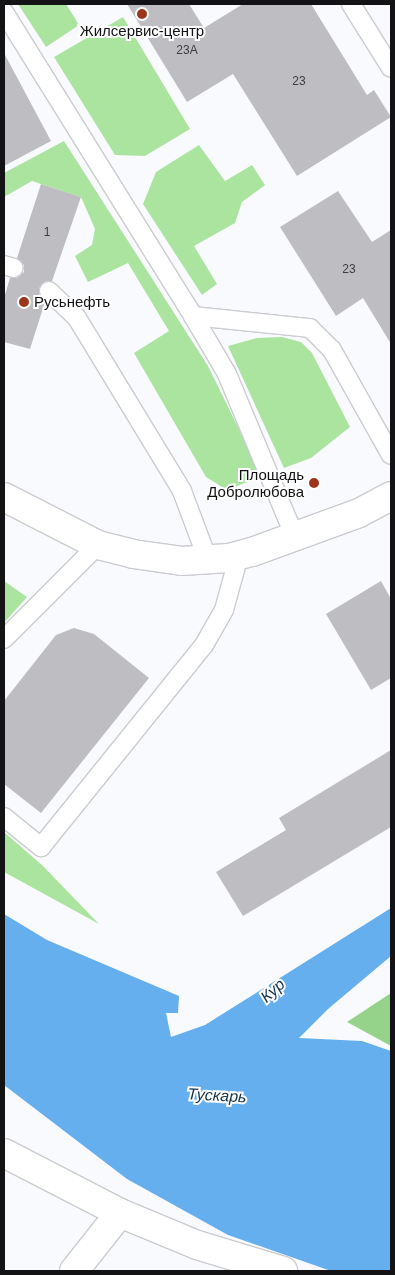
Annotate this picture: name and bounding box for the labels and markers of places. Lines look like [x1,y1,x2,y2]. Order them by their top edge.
marker: Жилсервис-центр [136,8,148,20]
place label: Жилсервис-центр [80,22,204,40]
place label: Русьнефть [34,293,110,311]
marker: Русьнефть [18,296,30,308]
place label: Площадь Добролюбова [207,465,304,500]
marker: Площадь Добролюбова [308,477,320,489]

